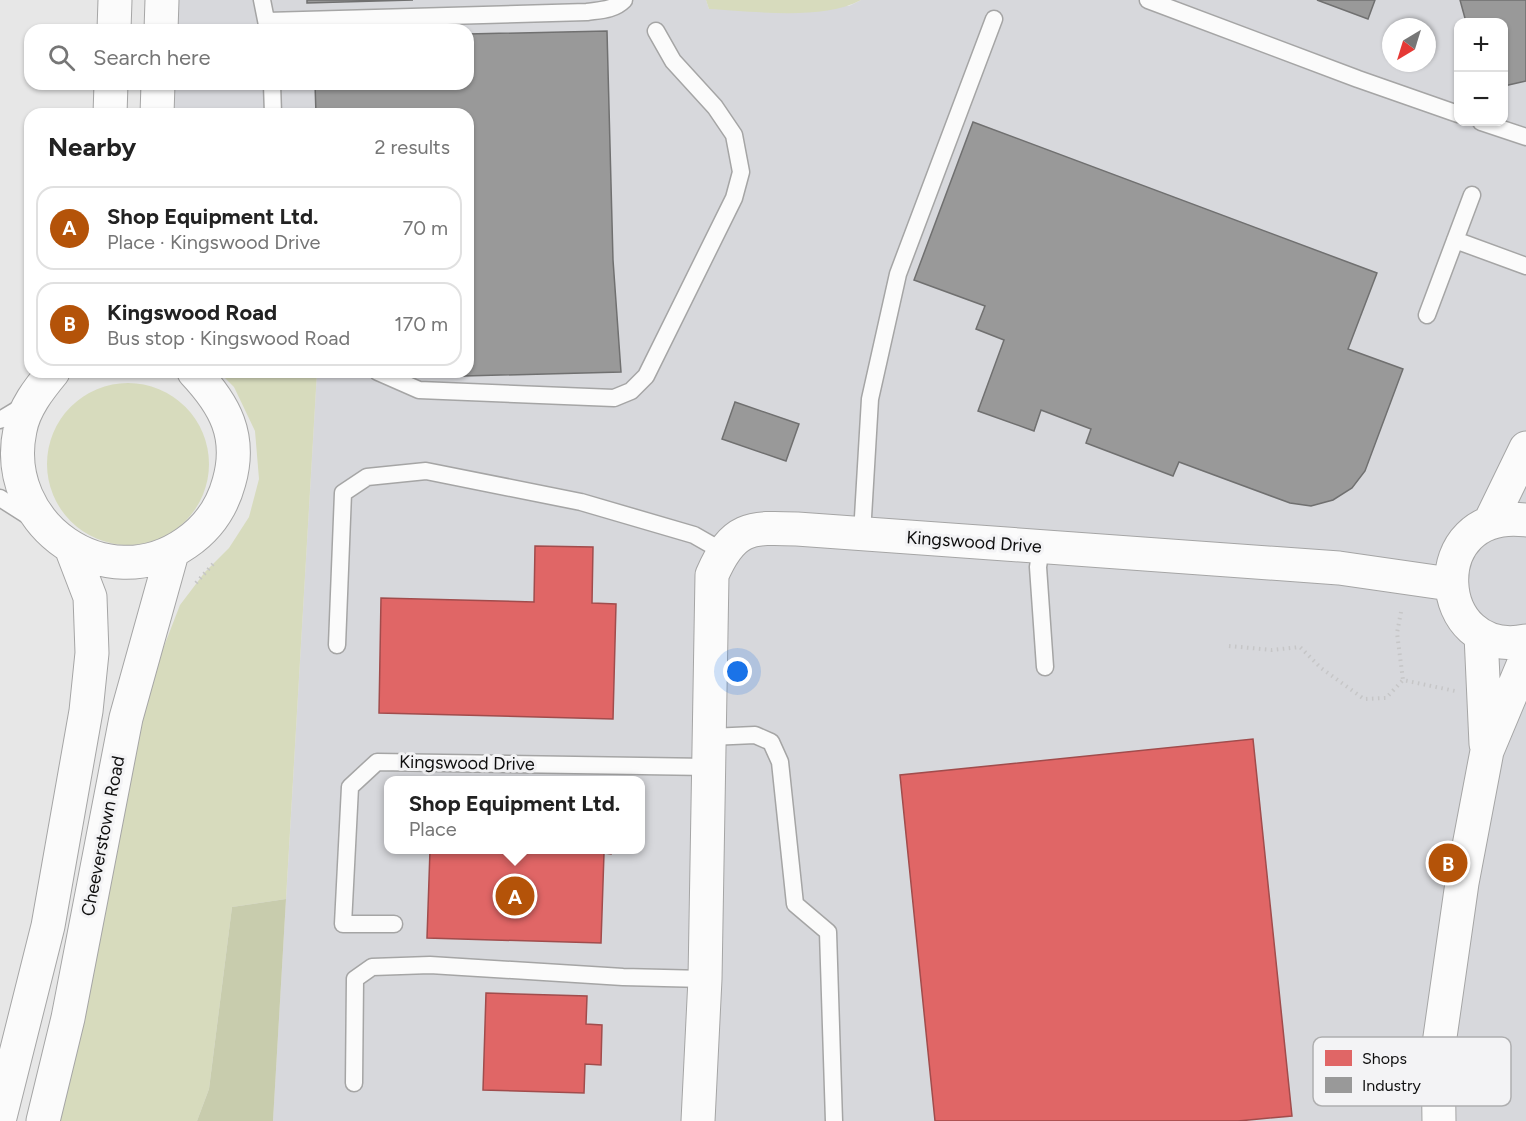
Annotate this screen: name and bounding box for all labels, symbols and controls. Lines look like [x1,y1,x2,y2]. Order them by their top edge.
north arrow [1382,18,1436,72]
map controls [1454,18,1508,126]
button: + [1454,18,1508,72]
search box [24,24,474,90]
icon: search [45,41,78,74]
text: Search here [93,44,211,71]
button: − [1454,72,1508,126]
text: Nearby [48,131,136,163]
text: 2 results [374,135,450,159]
text: Shop Equipment Ltd. [107,203,319,230]
text: A [62,216,77,240]
text: 70 m [402,216,448,240]
text: Place · Kingswood Drive [107,230,321,254]
text: Kingswood Road [107,299,277,326]
text: B [63,312,76,336]
text: 170 m [394,312,448,336]
text: Bus stop · Kingswood Road [107,326,350,350]
street label: Kingswood Drive [906,526,1043,558]
your location [723,657,752,686]
street label: Kingswood Drive [399,751,535,775]
street label: Cheeverstown Road [77,754,129,918]
popup [384,776,645,854]
text: Shop Equipment Ltd. [409,790,620,817]
text: Place [409,817,457,841]
pin: B [1428,840,1468,886]
pin: A [496,874,534,918]
legend [1313,1037,1511,1106]
text: Shops [1362,1049,1407,1068]
text: Industry [1362,1076,1421,1095]

